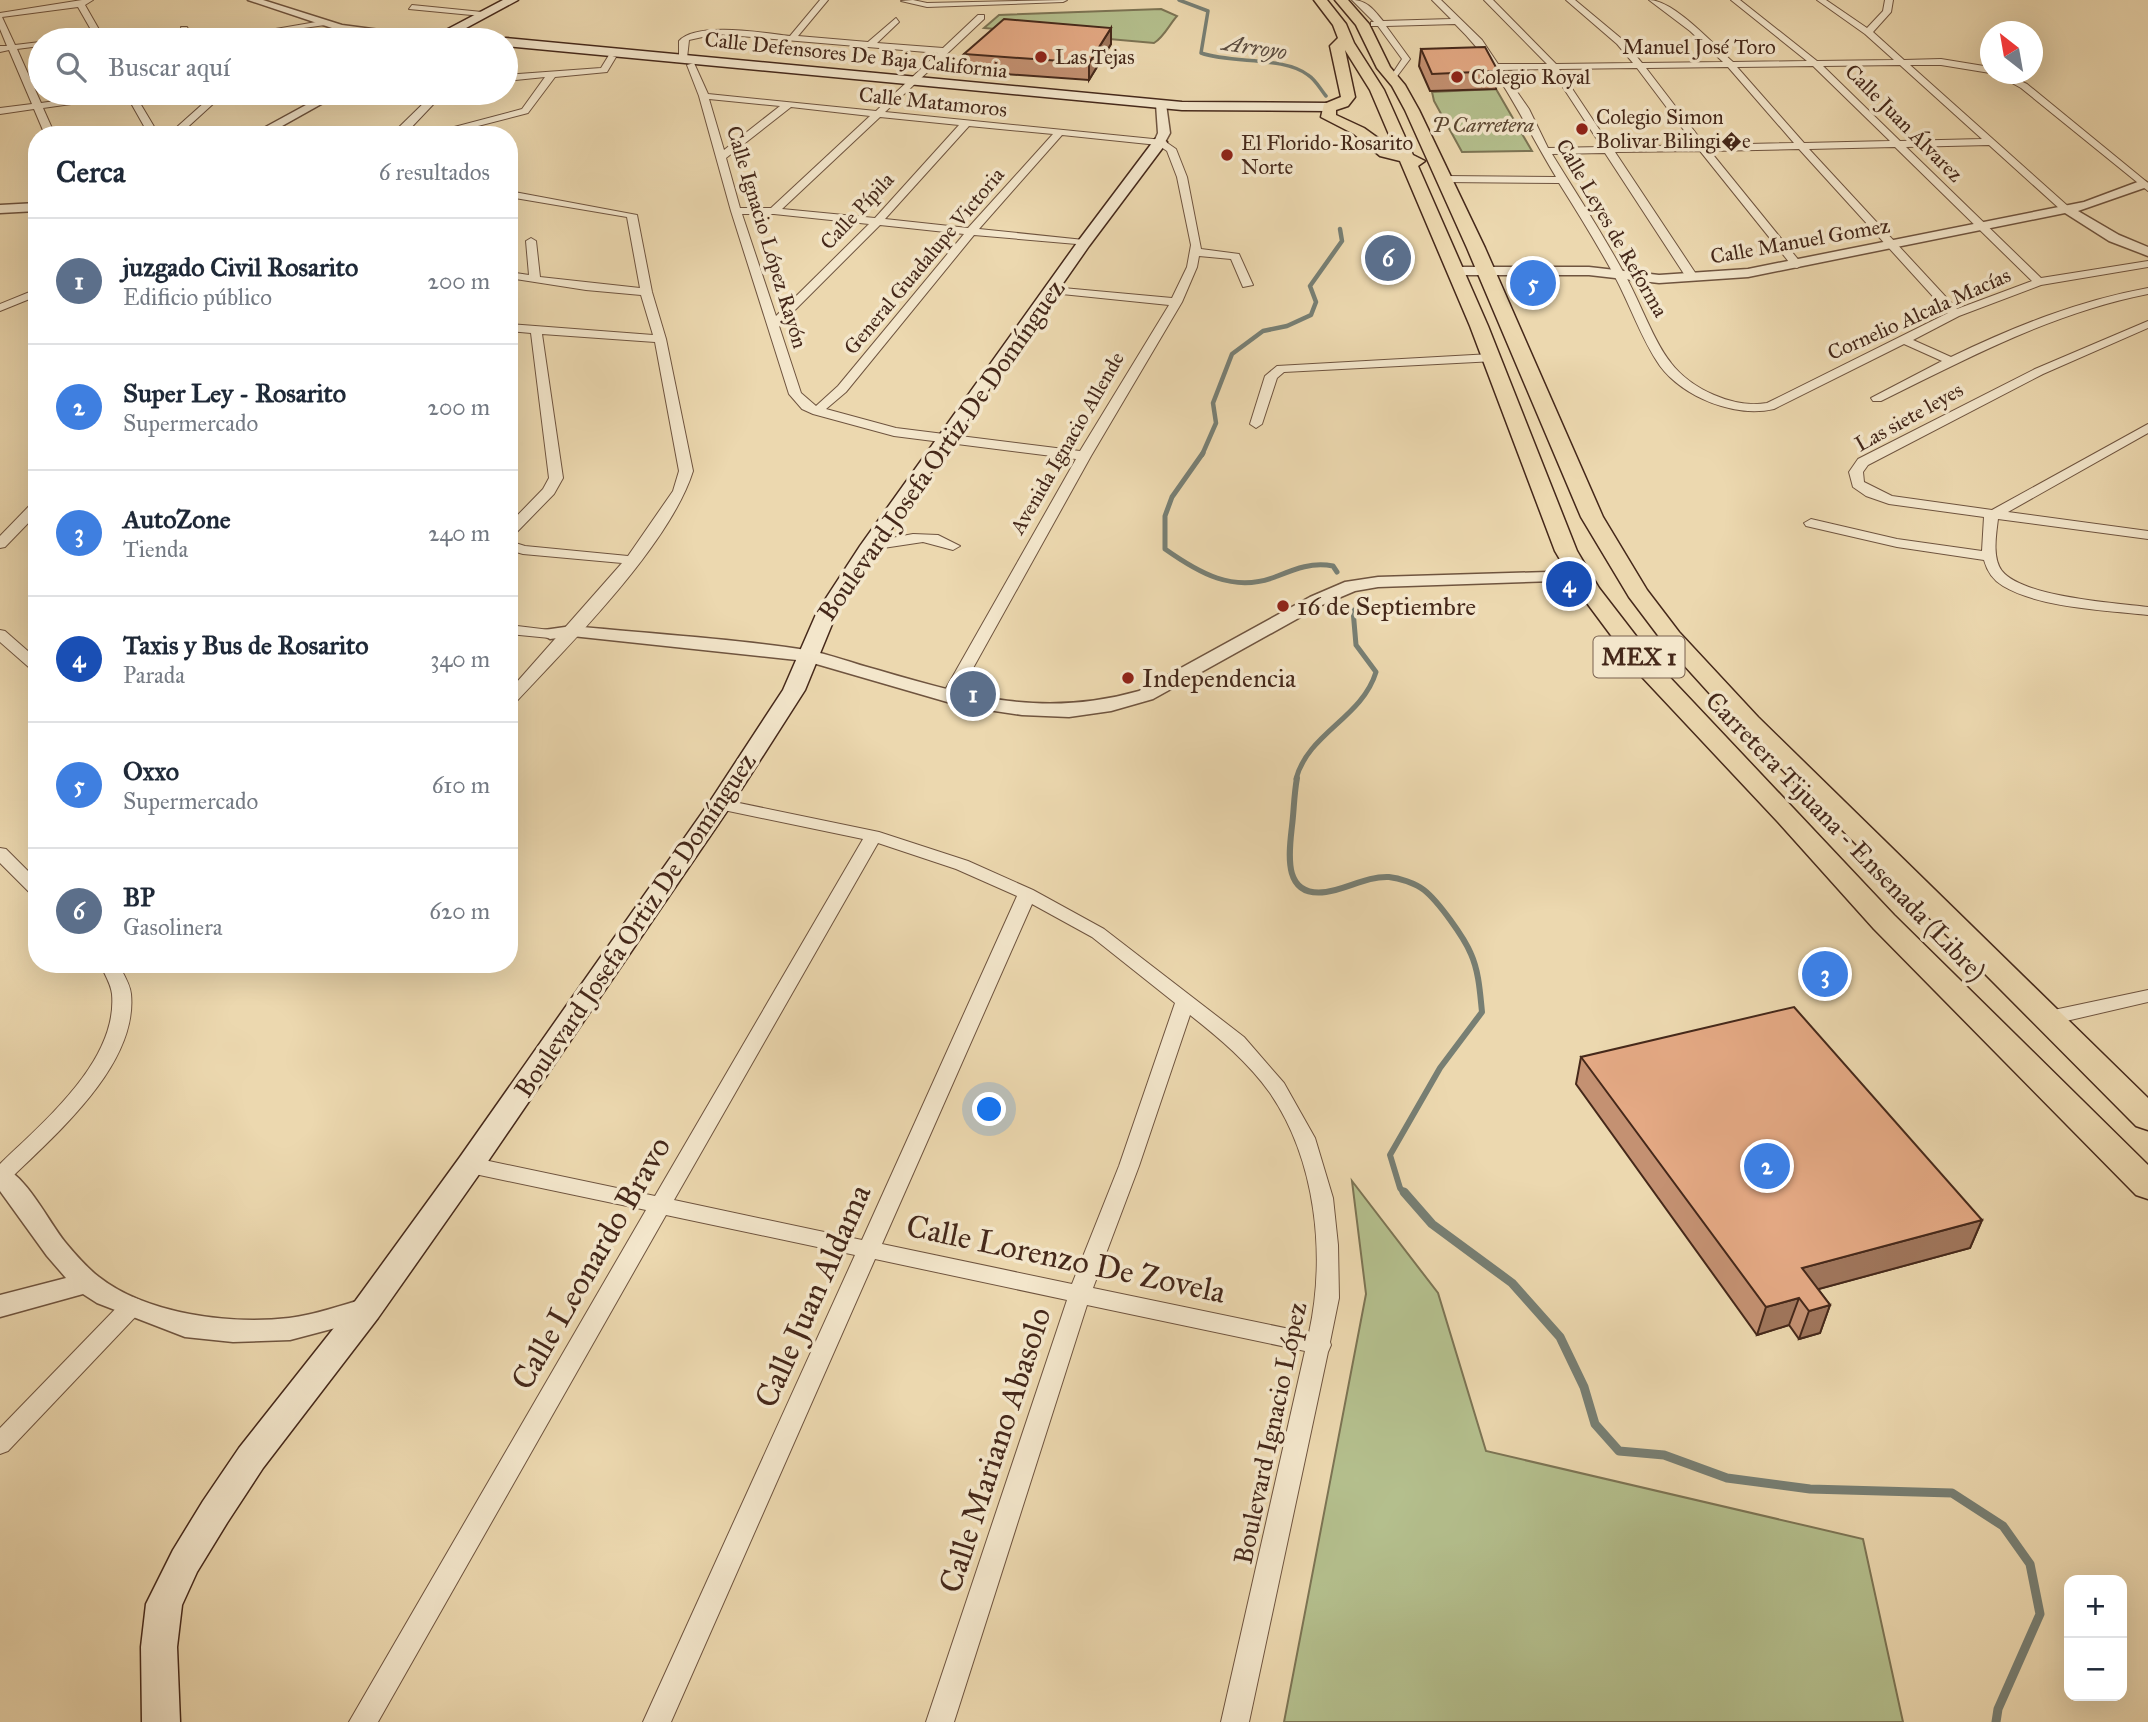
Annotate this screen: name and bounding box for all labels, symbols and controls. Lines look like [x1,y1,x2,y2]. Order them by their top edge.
north arrow [1980,21,2043,84]
street label: Calle Defensores De Baja California [703,26,1009,84]
search box [28,28,518,105]
water label: Arroyo [1219,28,1289,66]
street label: Manuel José Toro [1622,34,1776,60]
place label: Las Tejas [1055,44,1135,70]
icon: search [52,48,90,86]
marker: Las Tejas [1033,49,1049,65]
text: Buscar aquí [108,51,230,83]
street label: Calle Juan Álvarez [1840,59,1969,188]
place label: Colegio Royal [1471,64,1591,90]
marker: Colegio Royal [1449,69,1465,85]
street label: Calle Matamoros [858,81,1008,123]
place label: Colegio Simon Bolivar Bilingi�e [1596,104,1751,154]
park label: P Carretera [1432,112,1534,138]
marker: Colegio Simon Bolivar Bilingi�e [1574,121,1590,137]
street label: Calle Ignacio López Rayón [721,123,813,351]
place label: El Florido-Rosarito Norte [1241,130,1414,180]
street label: Calle Leyes de Reforma [1550,134,1674,322]
marker: El Florido-Rosarito Norte [1219,147,1235,163]
text: Cerca [56,154,125,190]
text: 6 resultados [379,158,490,186]
street label: General Guadalupe Victoria [838,162,1010,360]
street label: Calle Pípila [815,167,899,255]
street label: Calle Manuel Gomez [1708,212,1892,270]
pin: 6 [1365,232,1411,284]
text: juzgado Civil Rosarito [123,251,358,283]
pin: 5 [1510,257,1556,309]
street label: Cornelio Alcala Macías [1823,262,2015,366]
text: 1 [74,267,84,295]
text: 200 m [428,267,490,295]
street label: Boulevard Josefa Ortiz De Domínguez [811,273,1071,627]
text: Edificio público [123,283,272,311]
street label: Avenida Ignacio Allende [1004,347,1130,540]
text: Super Ley - Rosarito [123,377,346,409]
street label: Las siete leyes [1850,377,1968,457]
text: 2 [73,393,85,421]
text: 200 m [428,393,490,421]
text: Supermercado [123,409,258,437]
text: AutoZone [123,503,231,535]
text: 3 [74,519,84,547]
text: 240 m [428,519,490,547]
text: Tienda [123,535,188,563]
pin: 4 [1546,558,1592,610]
place label: 16 de Septiembre [1297,590,1476,622]
marker: 16 de Septiembre [1275,598,1291,614]
text: Taxis y Bus de Rosarito [123,629,369,661]
road number: MEX 1 [1594,636,1684,678]
text: 4 [73,645,85,673]
text: 340 m [430,645,490,673]
text: Parada [123,661,185,689]
place label: Independencia [1142,662,1296,694]
pin: 1 [950,668,996,720]
marker: Independencia [1120,670,1136,686]
street label: Carretera Tijuana - Ensenada (Libre) [1699,685,1993,987]
street label: Boulevard Josefa Ortiz De Domínguez [507,747,763,1103]
text: Oxxo [123,755,179,787]
text: 5 [74,771,84,799]
text: 610 m [432,771,490,799]
text: Supermercado [123,787,258,815]
text: BP [123,881,155,913]
text: 6 [73,897,85,925]
text: 620 m [429,897,490,925]
text: Gasolinera [123,913,223,941]
pin: 3 [1802,948,1848,1000]
your location [972,1092,1006,1126]
street label: Calle Leonardo Bravo [503,1129,679,1397]
pin: 2 [1744,1140,1790,1192]
street label: Calle Juan Aldama [746,1178,880,1413]
street label: Calle Lorenzo De Zovela [903,1206,1230,1312]
street label: Boulevard Ignacio López [1227,1299,1313,1567]
street label: Calle Mariano Abasolo [930,1302,1060,1598]
map controls [2064,1575,2127,1701]
button: + [2064,1575,2127,1638]
button: − [2064,1638,2127,1701]

